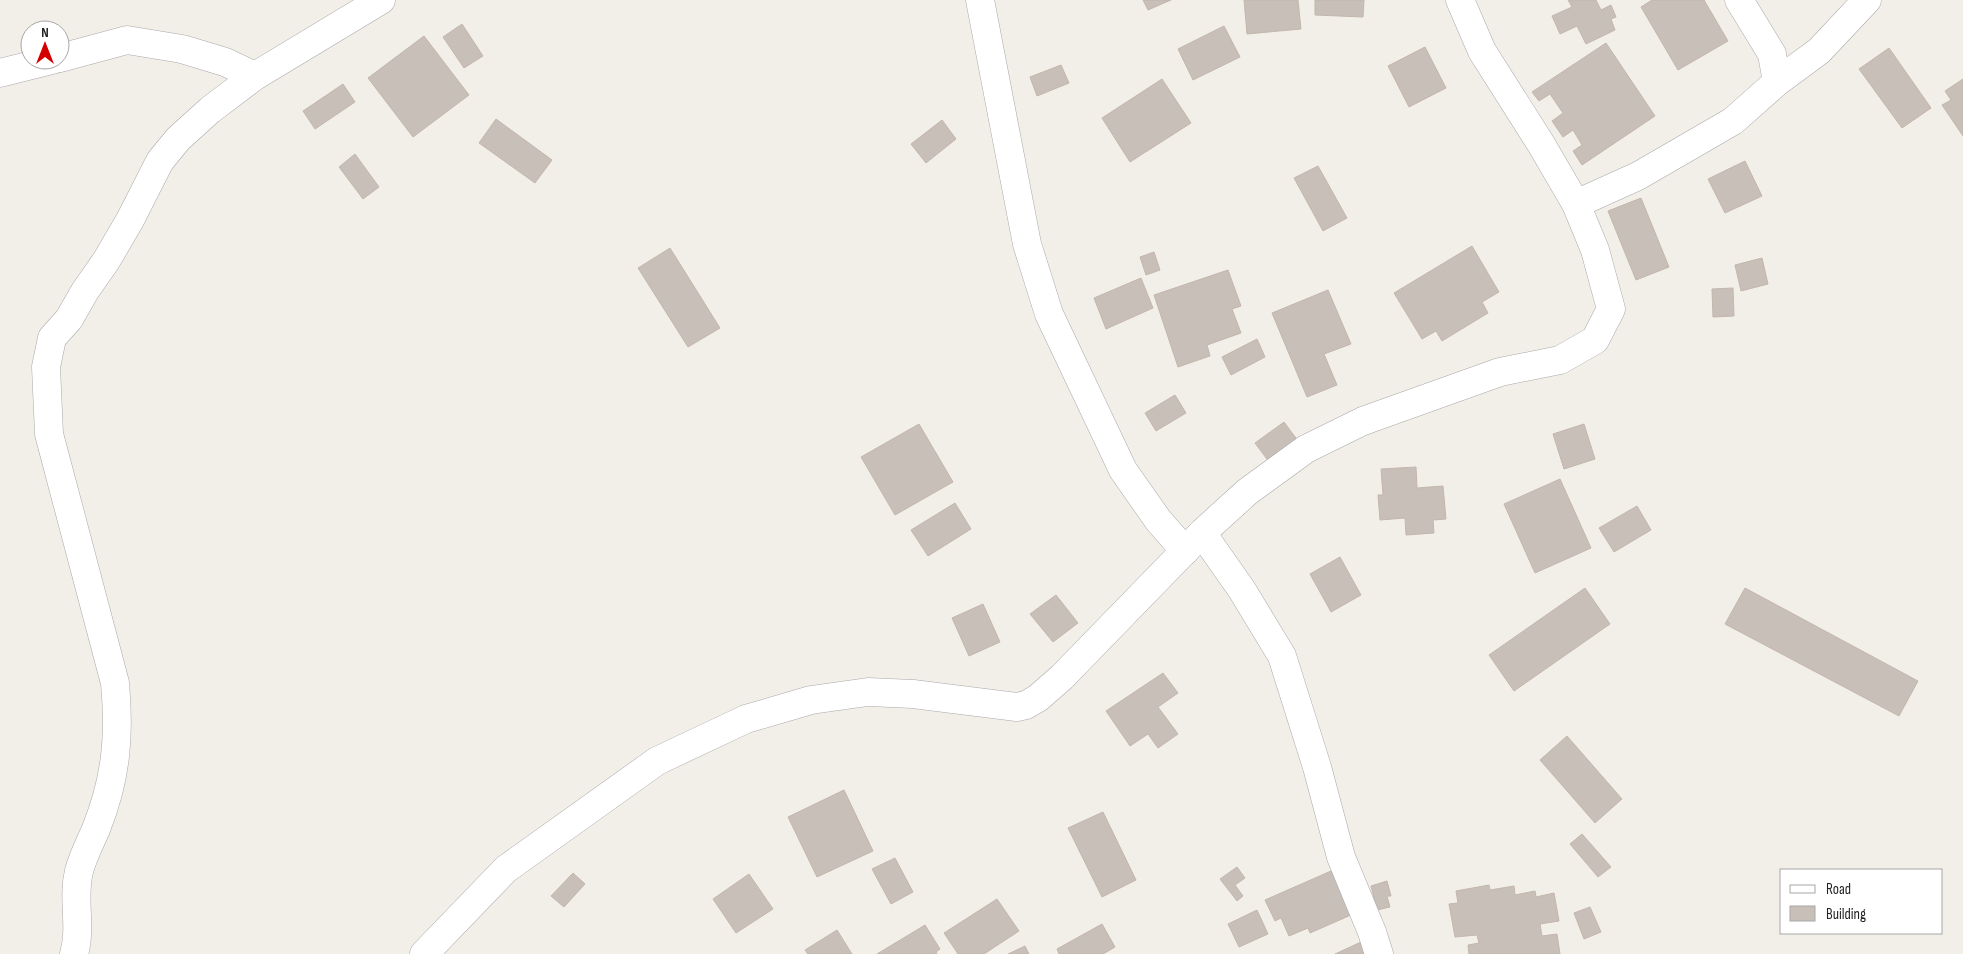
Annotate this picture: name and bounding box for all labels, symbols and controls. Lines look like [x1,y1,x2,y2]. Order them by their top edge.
north arrow [20,20,70,70]
text: N [41,24,49,41]
legend [1780,869,1943,934]
text: Road [1826,880,1851,899]
text: Building [1826,905,1866,924]

